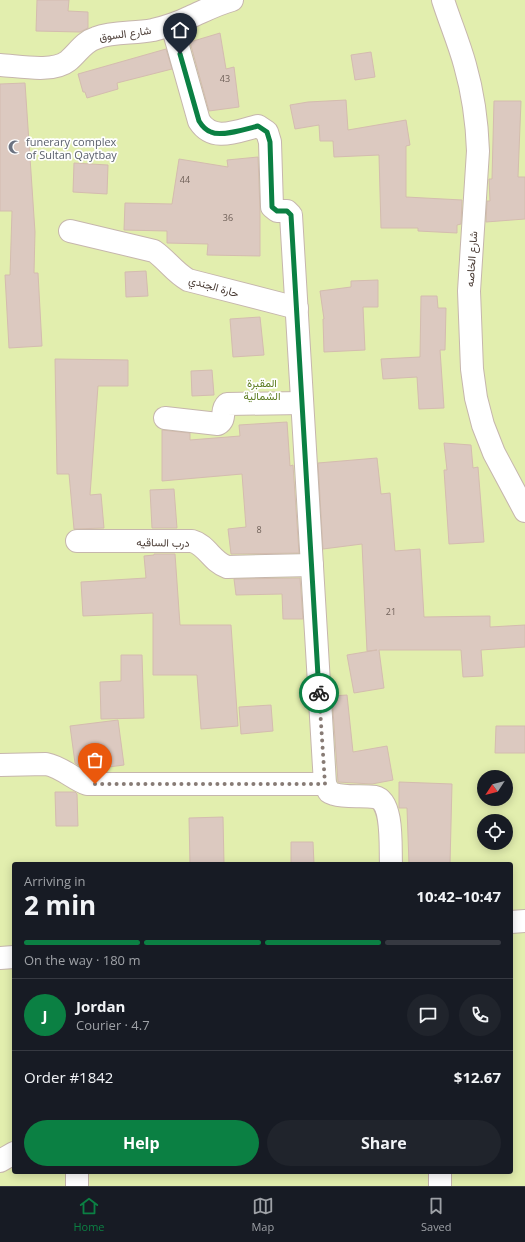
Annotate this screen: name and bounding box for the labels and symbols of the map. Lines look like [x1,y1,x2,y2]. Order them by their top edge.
pin [163,13,197,54]
street label: شارع السوق [98,22,152,45]
house number: 43 [220,72,230,85]
place label: funerary complex of Sultan Qaytbay [26,134,117,162]
mosque icon: funerary complex of Sultan Qaytbay [7,139,23,155]
house number: 44 [180,173,190,186]
house number: 36 [223,211,233,224]
street label: شارع الخاصه [462,230,481,288]
street label: حارة الجندي [186,272,241,303]
park label: المقبرة الشمالية [243,375,281,403]
house number: 8 [256,523,262,536]
street label: درب الساقيه [136,534,190,550]
house number: 21 [386,605,396,618]
courier [299,673,339,713]
pin [78,743,112,784]
north arrow [477,770,513,806]

